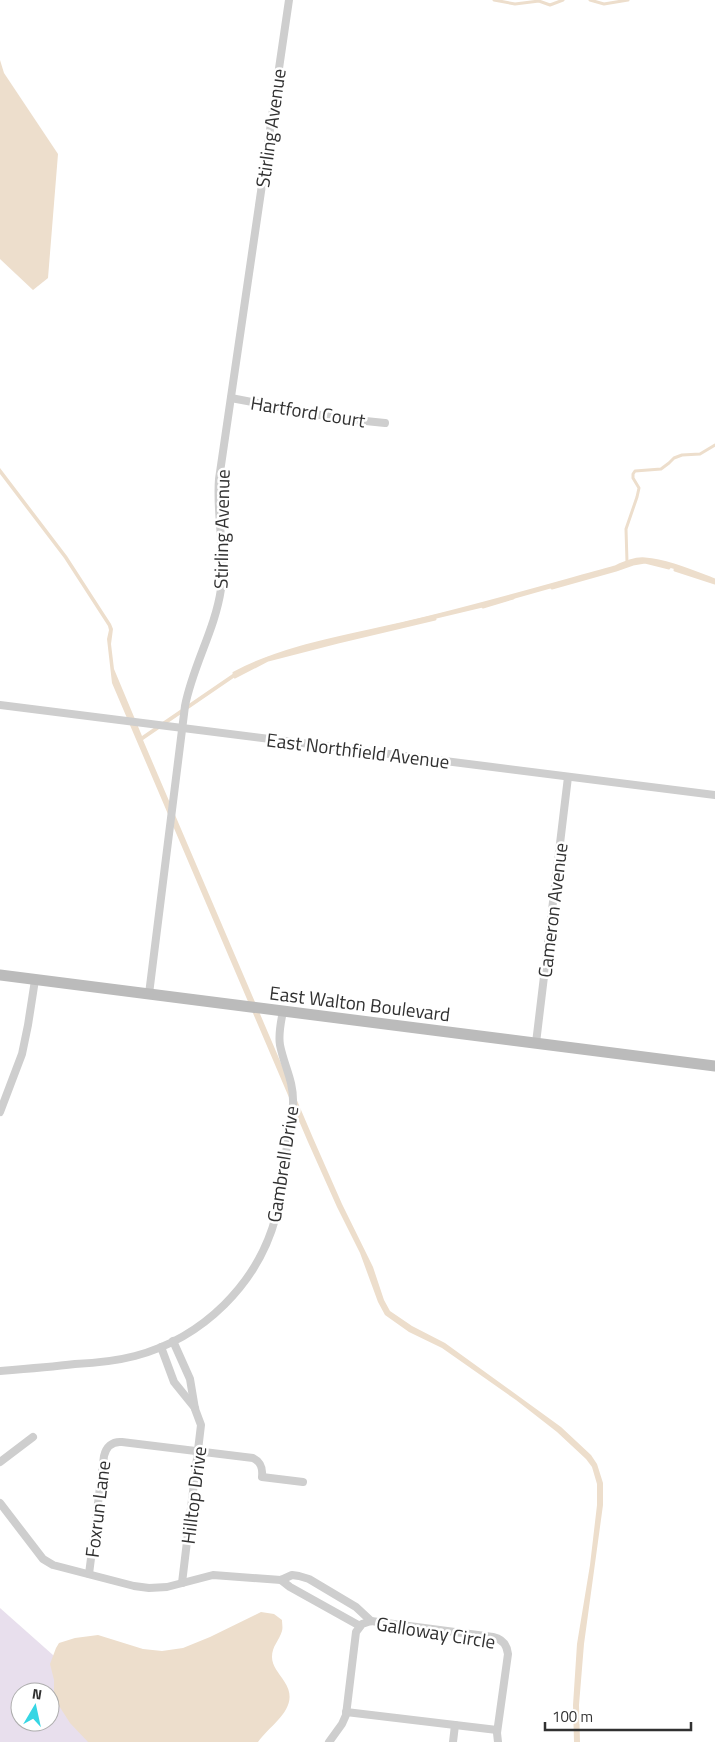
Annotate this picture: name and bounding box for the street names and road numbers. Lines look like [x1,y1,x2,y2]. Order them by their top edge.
street label: Stirling Avenue [247,67,293,189]
street label: Hartford Court [249,388,368,434]
street label: Stirling Avenue [205,469,237,589]
street label: East Northfield Avenue [265,724,451,776]
street label: Cameron Avenue [529,841,575,979]
street label: East Walton Boulevard [268,978,452,1028]
street label: Gambrell Drive [258,1104,306,1224]
street label: Hilltop Drive [173,1444,213,1546]
street label: Foxrun Lane [77,1459,117,1559]
street label: Galloway Circle [374,1608,498,1656]

